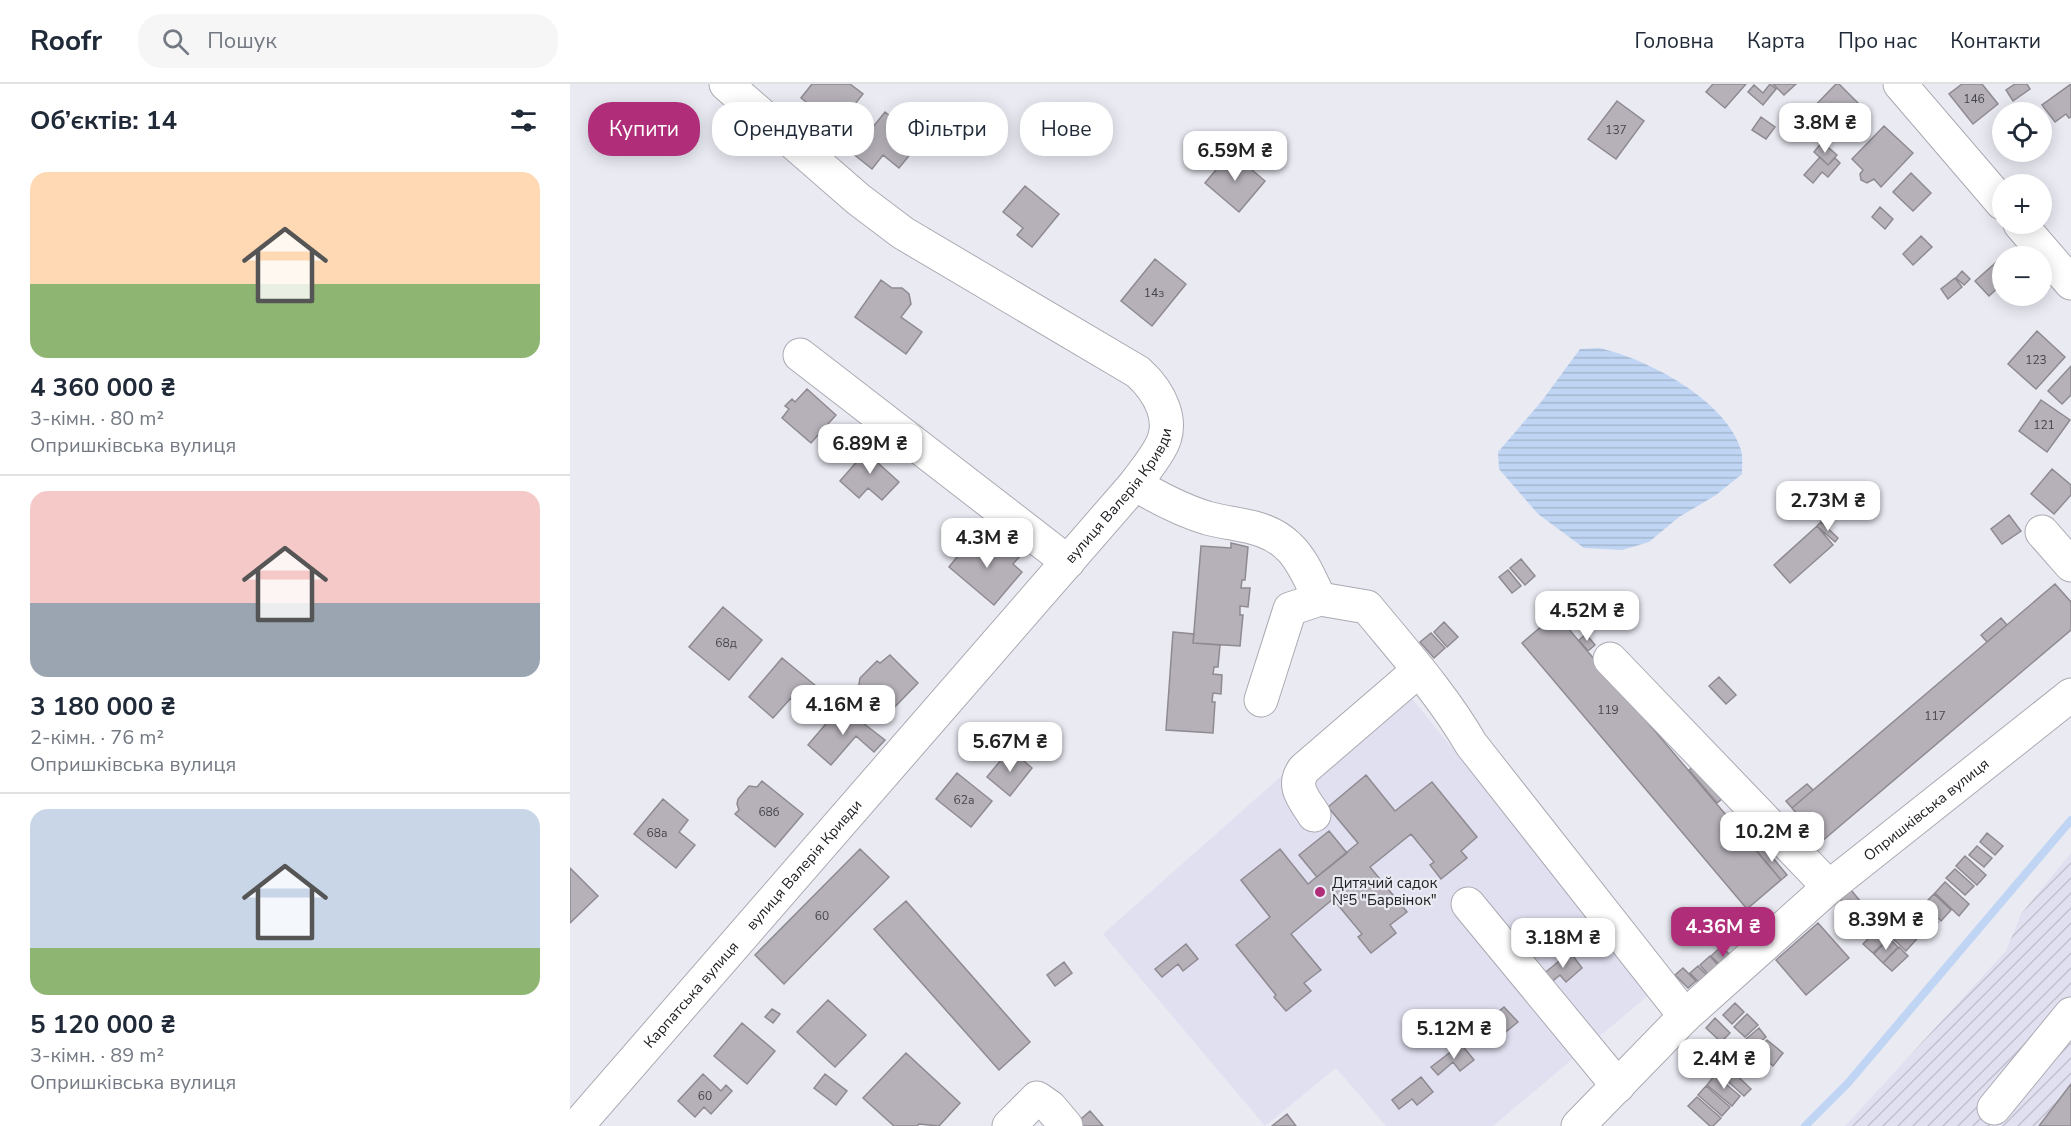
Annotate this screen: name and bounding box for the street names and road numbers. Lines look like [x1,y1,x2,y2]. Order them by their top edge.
street label: вулиця Валерія Кривди [1061,427,1176,568]
street label: Опришківська вулиця [1859,754,1993,866]
street label: вулиця Валерія Кривди [742,795,866,934]
street label: Карпатська вулиця [639,937,743,1052]

